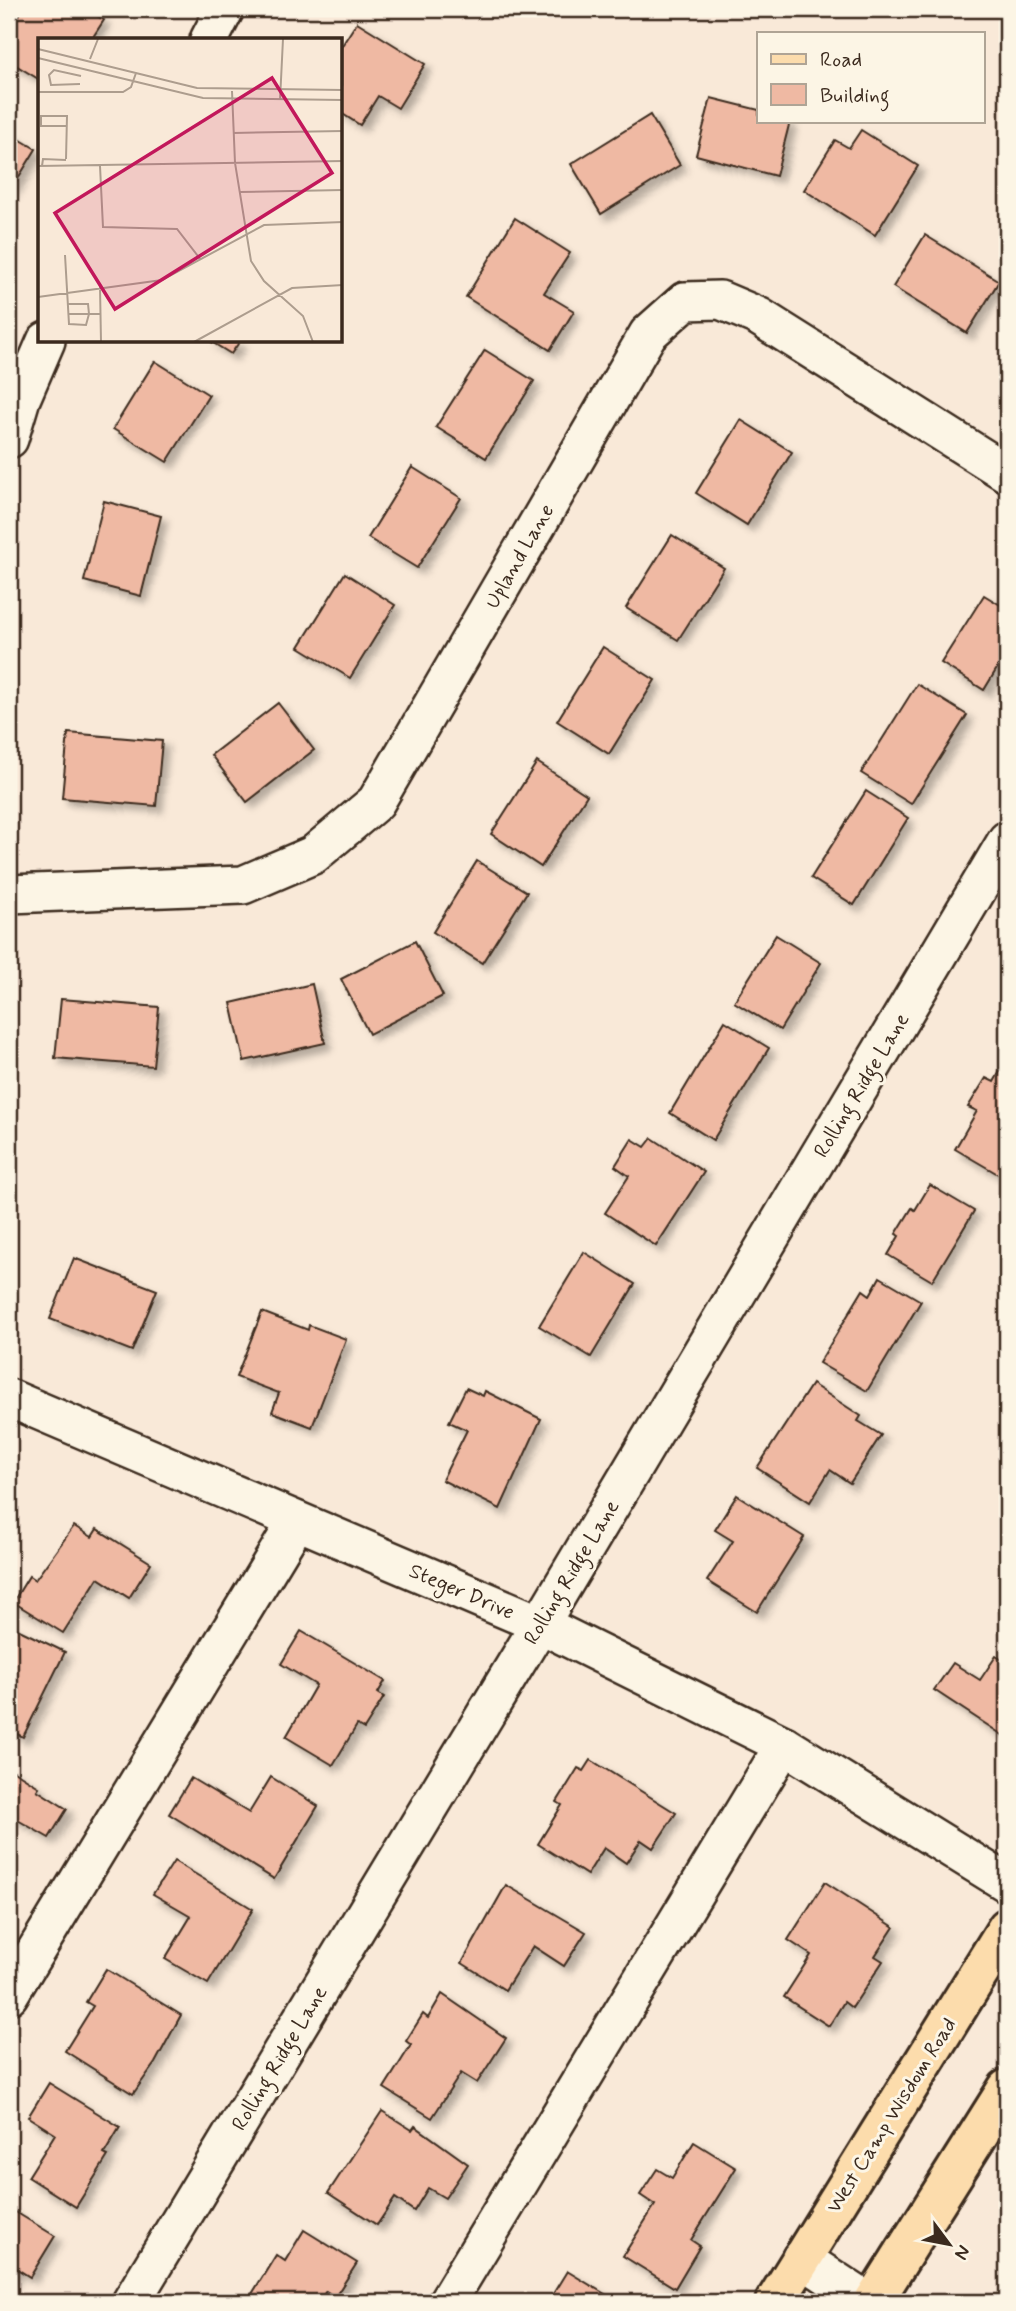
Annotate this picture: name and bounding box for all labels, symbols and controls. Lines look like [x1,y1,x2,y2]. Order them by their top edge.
legend [757,32,984,122]
inset map [38,38,343,343]
text: Road [820,46,862,74]
text: Building [820,82,890,112]
street label: Upland Lane [479,499,561,614]
street label: Rolling Ridge Lane [808,1008,918,1164]
street label: Rolling Ridge Lane [518,1495,628,1651]
street label: Steger Drive [404,1557,519,1628]
street label: Rolling Ridge Lane [226,1981,336,2137]
street label: West Camp Wisdom Road [820,2013,963,2218]
north arrow [914,2210,984,2280]
text: N [948,2240,976,2264]

